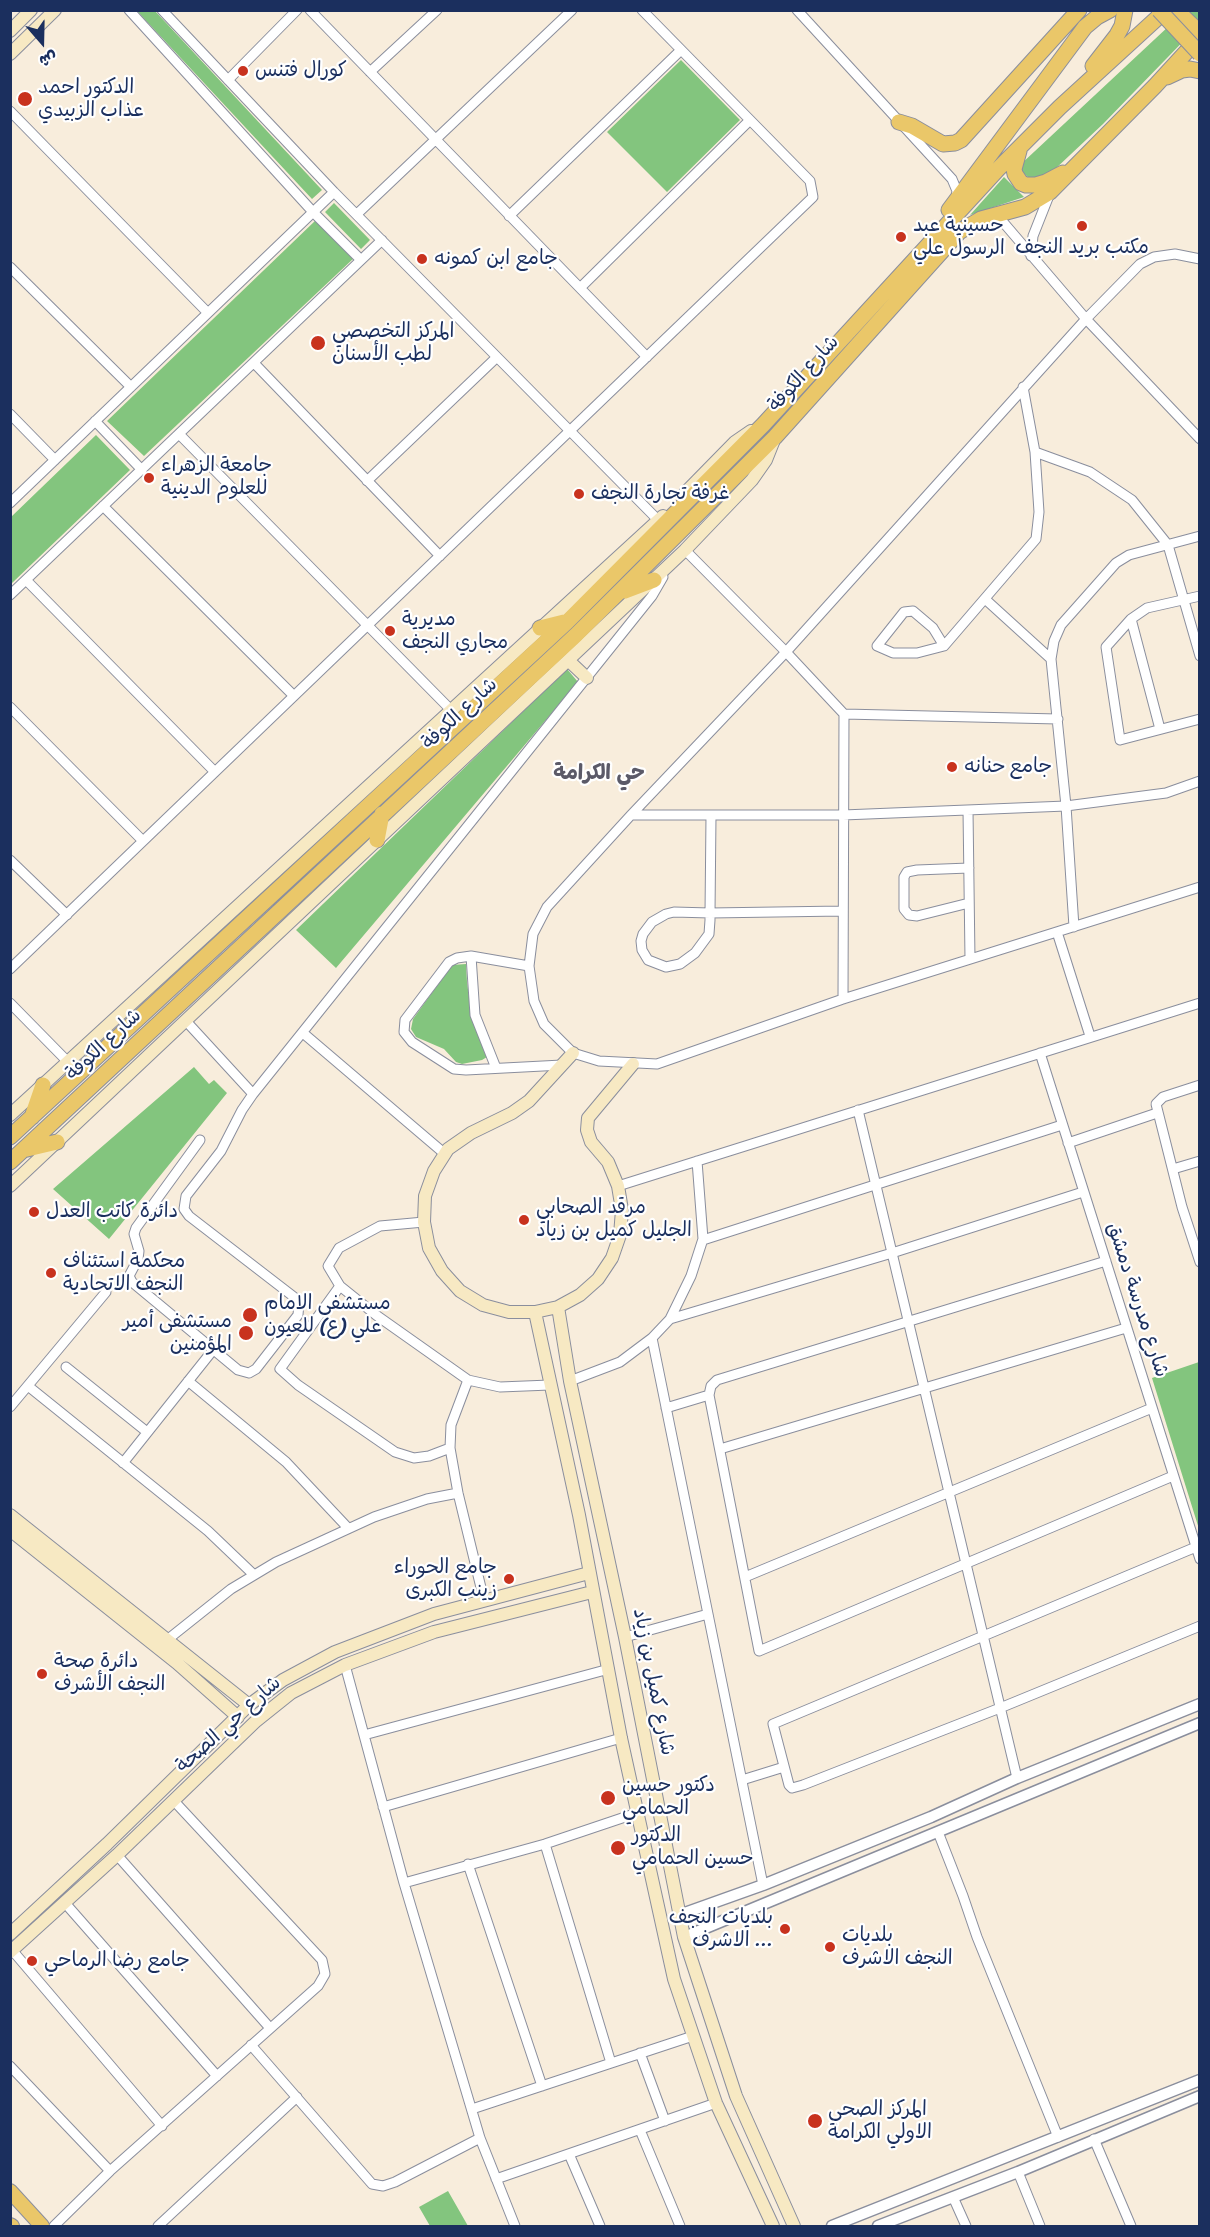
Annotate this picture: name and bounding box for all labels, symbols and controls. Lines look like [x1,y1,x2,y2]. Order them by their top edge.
north arrow [12,12,72,72]
text: ش [35,43,62,76]
place label: كورال فتنس [255,59,347,83]
marker: كورال فتنس [236,64,250,78]
place label: الدكتور احمد عذاب الزبيدي [38,76,144,123]
marker: الدكتور احمد عذاب الزبيدي [16,90,34,108]
place label: حسينية عبد الرسول علي [913,214,1005,261]
marker: مكتب بريد النجف [1075,219,1089,233]
marker: حسينية عبد الرسول علي [894,230,908,244]
place label: مكتب بريد النجف [1015,236,1149,260]
place label: جامع ابن كمونه [434,247,558,271]
marker: جامع ابن كمونه [415,252,429,266]
place label: المركز التخصصي لطب الأسنان [332,320,454,367]
street label: شارع الكوفة [763,331,845,417]
marker: المركز التخصصي لطب الأسنان [309,334,327,352]
place label: جامعة الزهراء للعلوم الدينية [161,454,272,501]
marker: جامعة الزهراء للعلوم الدينية [142,471,156,485]
place label: غرفة تجارة النجف [591,482,729,506]
marker: غرفة تجارة النجف [572,487,586,501]
place label: مديرية مجاري النجف [402,608,508,655]
marker: مديرية مجاري النجف [383,624,397,638]
street label: شارع الكوفة [417,673,503,755]
place label: جامع حنانه [964,755,1052,779]
marker: جامع حنانه [945,760,959,774]
district label: حي الكرامة [553,761,645,787]
street label: شارع الكوفة [61,1004,147,1086]
place label: مرقد الصحابي الجليل كميل بن زياد [536,1196,692,1243]
place label: دائرة كاتب العدل [46,1200,178,1224]
marker: دائرة كاتب العدل [27,1205,41,1219]
marker: مرقد الصحابي الجليل كميل بن زياد [517,1213,531,1227]
street label: شارع مدرسة دمشق [1101,1220,1173,1380]
place label: محكمة استئناف النجف الاتحادية [63,1250,185,1297]
marker: محكمة استئناف النجف الاتحادية [44,1266,58,1280]
place label: مستشفى الامام علي (ع) للعيون [264,1292,391,1339]
marker: مستشفى الامام علي (ع) للعيون [241,1306,259,1324]
place label: مستشفى أمير المؤمنين [123,1310,232,1357]
marker: مستشفى أمير المؤمنين [237,1324,255,1342]
place label: جامع الحوراء زينب الكبرى [394,1556,497,1603]
marker: جامع الحوراء زينب الكبرى [502,1572,516,1586]
street label: شارع كميل بن زياد [627,1606,679,1758]
place label: دائرة صحة النجف الأشرف [54,1650,166,1697]
marker: دائرة صحة النجف الأشرف [35,1667,49,1681]
street label: شارع حي الصحة [171,1672,287,1778]
place label: دكتور حسين الحمامي [622,1774,715,1821]
marker: دكتور حسين الحمامي [599,1789,617,1807]
place label: الدكتور حسين الحمامي [632,1824,754,1871]
marker: الدكتور حسين الحمامي [609,1839,627,1857]
place label: بلديات النجف الاشرف ... [669,1906,773,1953]
marker: بلديات النجف الاشرف ... [778,1922,792,1936]
place label: بلديات النجف الاشرف [842,1924,953,1971]
marker: بلديات النجف الاشرف [823,1940,837,1954]
place label: جامع رضا الرماحي [44,1949,190,1973]
marker: جامع رضا الرماحي [25,1954,39,1968]
place label: المركز الصحي الاولي الكرامة [828,2098,932,2145]
marker: المركز الصحي الاولي الكرامة [806,2112,824,2130]

